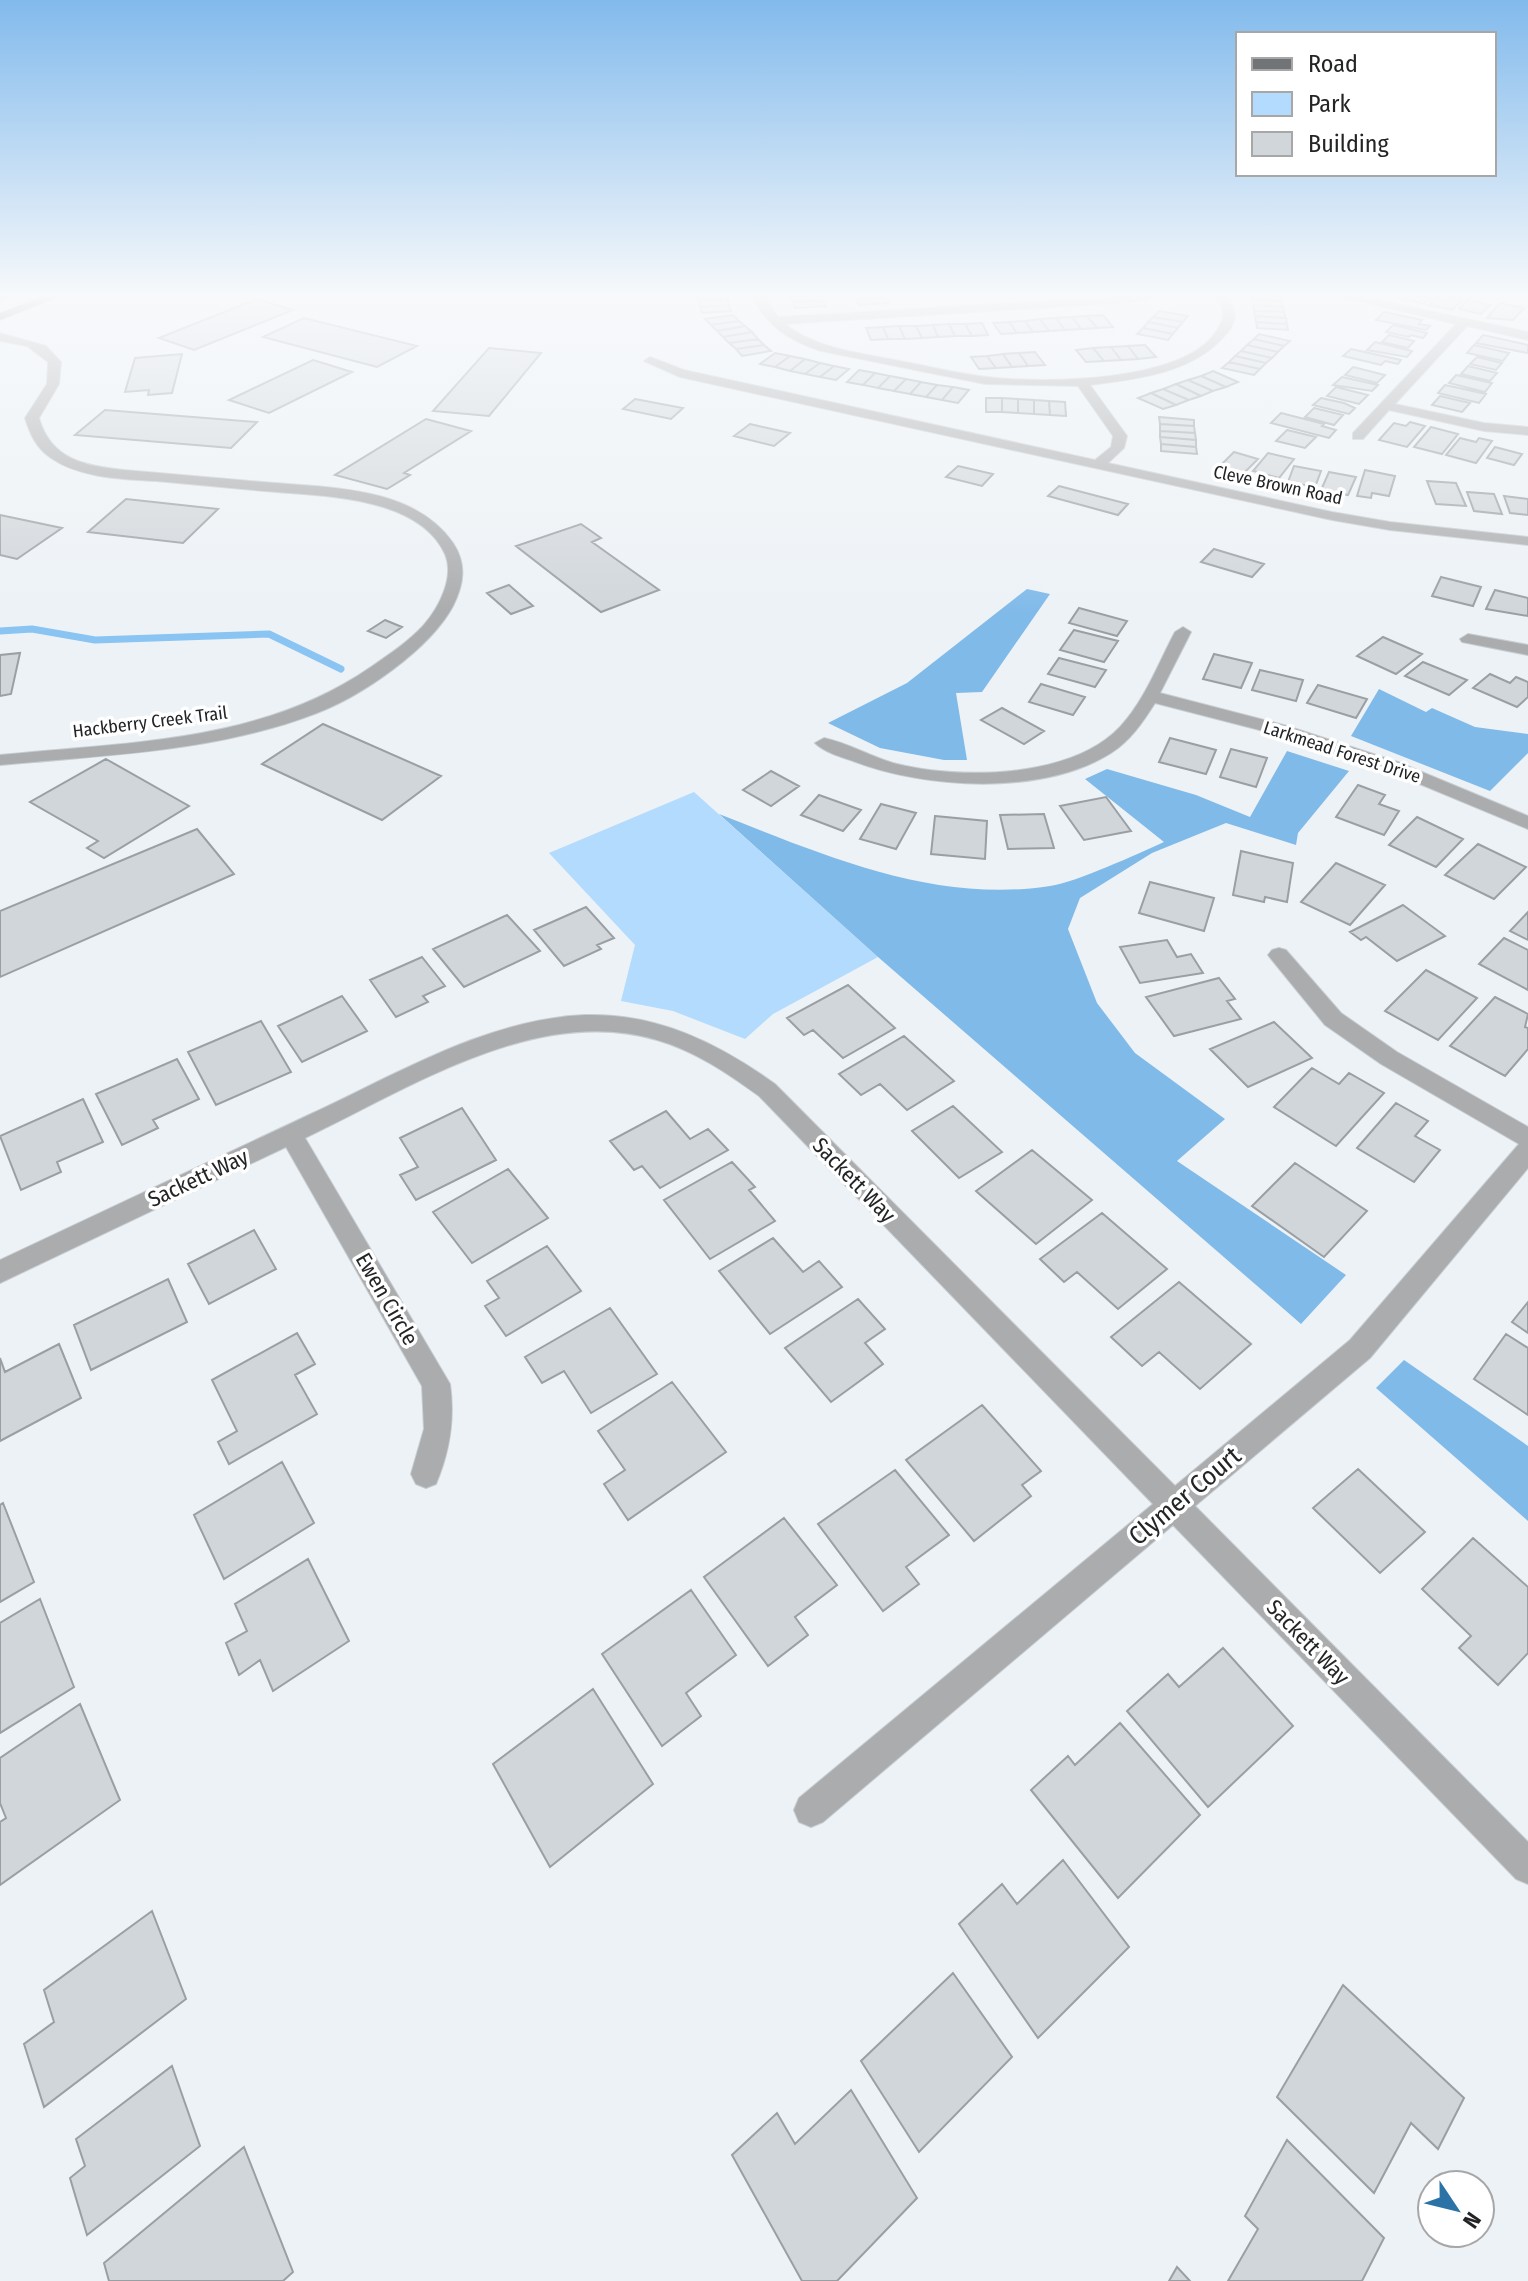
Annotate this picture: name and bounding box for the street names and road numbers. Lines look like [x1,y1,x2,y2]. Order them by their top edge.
street label: Cleve Brown Road [1211,461,1345,509]
street label: Hackberry Creek Trail [71,702,229,742]
street label: Larkmead Forest Drive [1261,716,1423,788]
street label: Sackett Way [807,1132,901,1228]
street label: Sackett Way [144,1143,253,1213]
street label: Ewen Circle [350,1248,424,1350]
street label: Clymer Court [1123,1440,1248,1552]
street label: Sackett Way [1261,1594,1355,1690]

